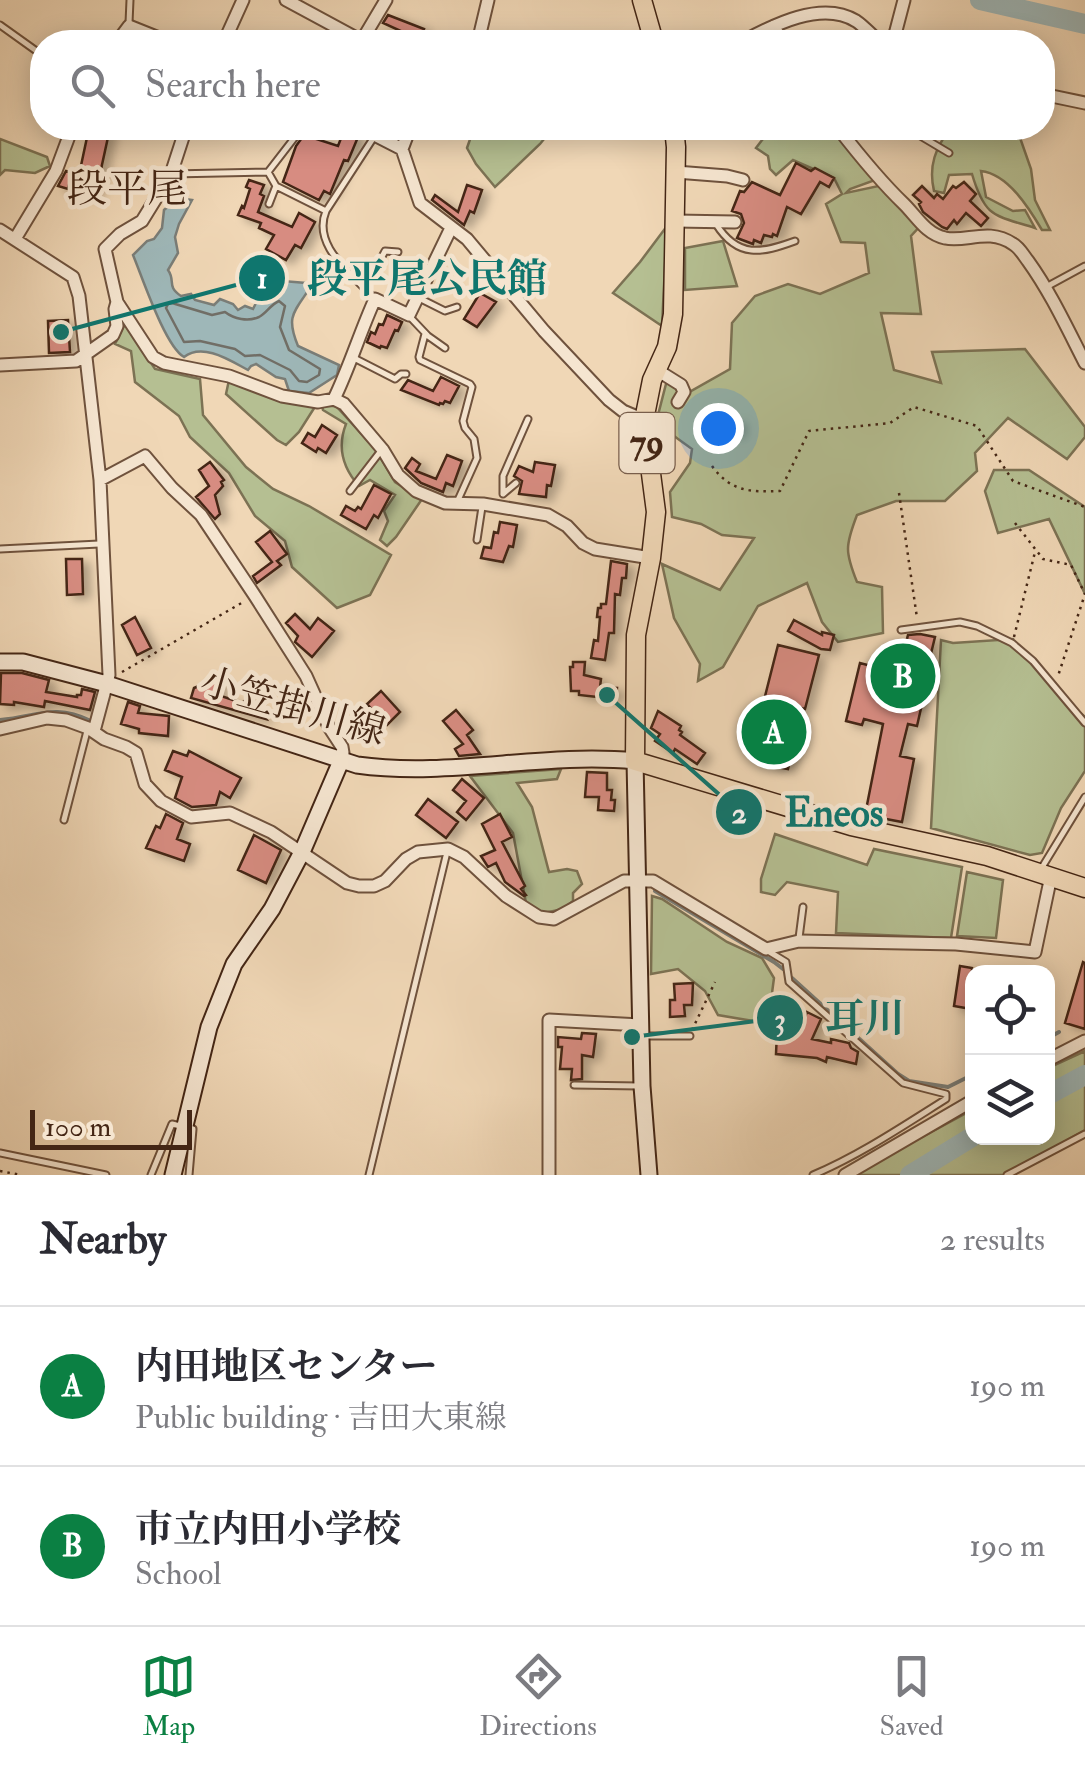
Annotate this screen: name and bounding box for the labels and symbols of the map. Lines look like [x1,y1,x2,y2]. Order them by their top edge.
district label: 段平尾 [67,164,187,215]
callout: 段平尾公民館 [237,243,567,313]
text: 段平尾公民館 [307,254,547,305]
text: 1 [257,260,267,297]
your location [693,403,744,454]
road number: 79 [620,413,674,473]
pin: B [870,638,936,714]
street label: 小笠掛川線 [195,658,391,756]
pin: A [742,694,806,770]
callout: Eneos [714,777,903,847]
text: Eneos [784,788,884,839]
text: 2 [731,795,747,832]
callout: 耳川 [755,983,925,1053]
text: 耳川 [825,994,905,1045]
text: 3 [774,1001,786,1038]
scale bar [30,1105,192,1150]

